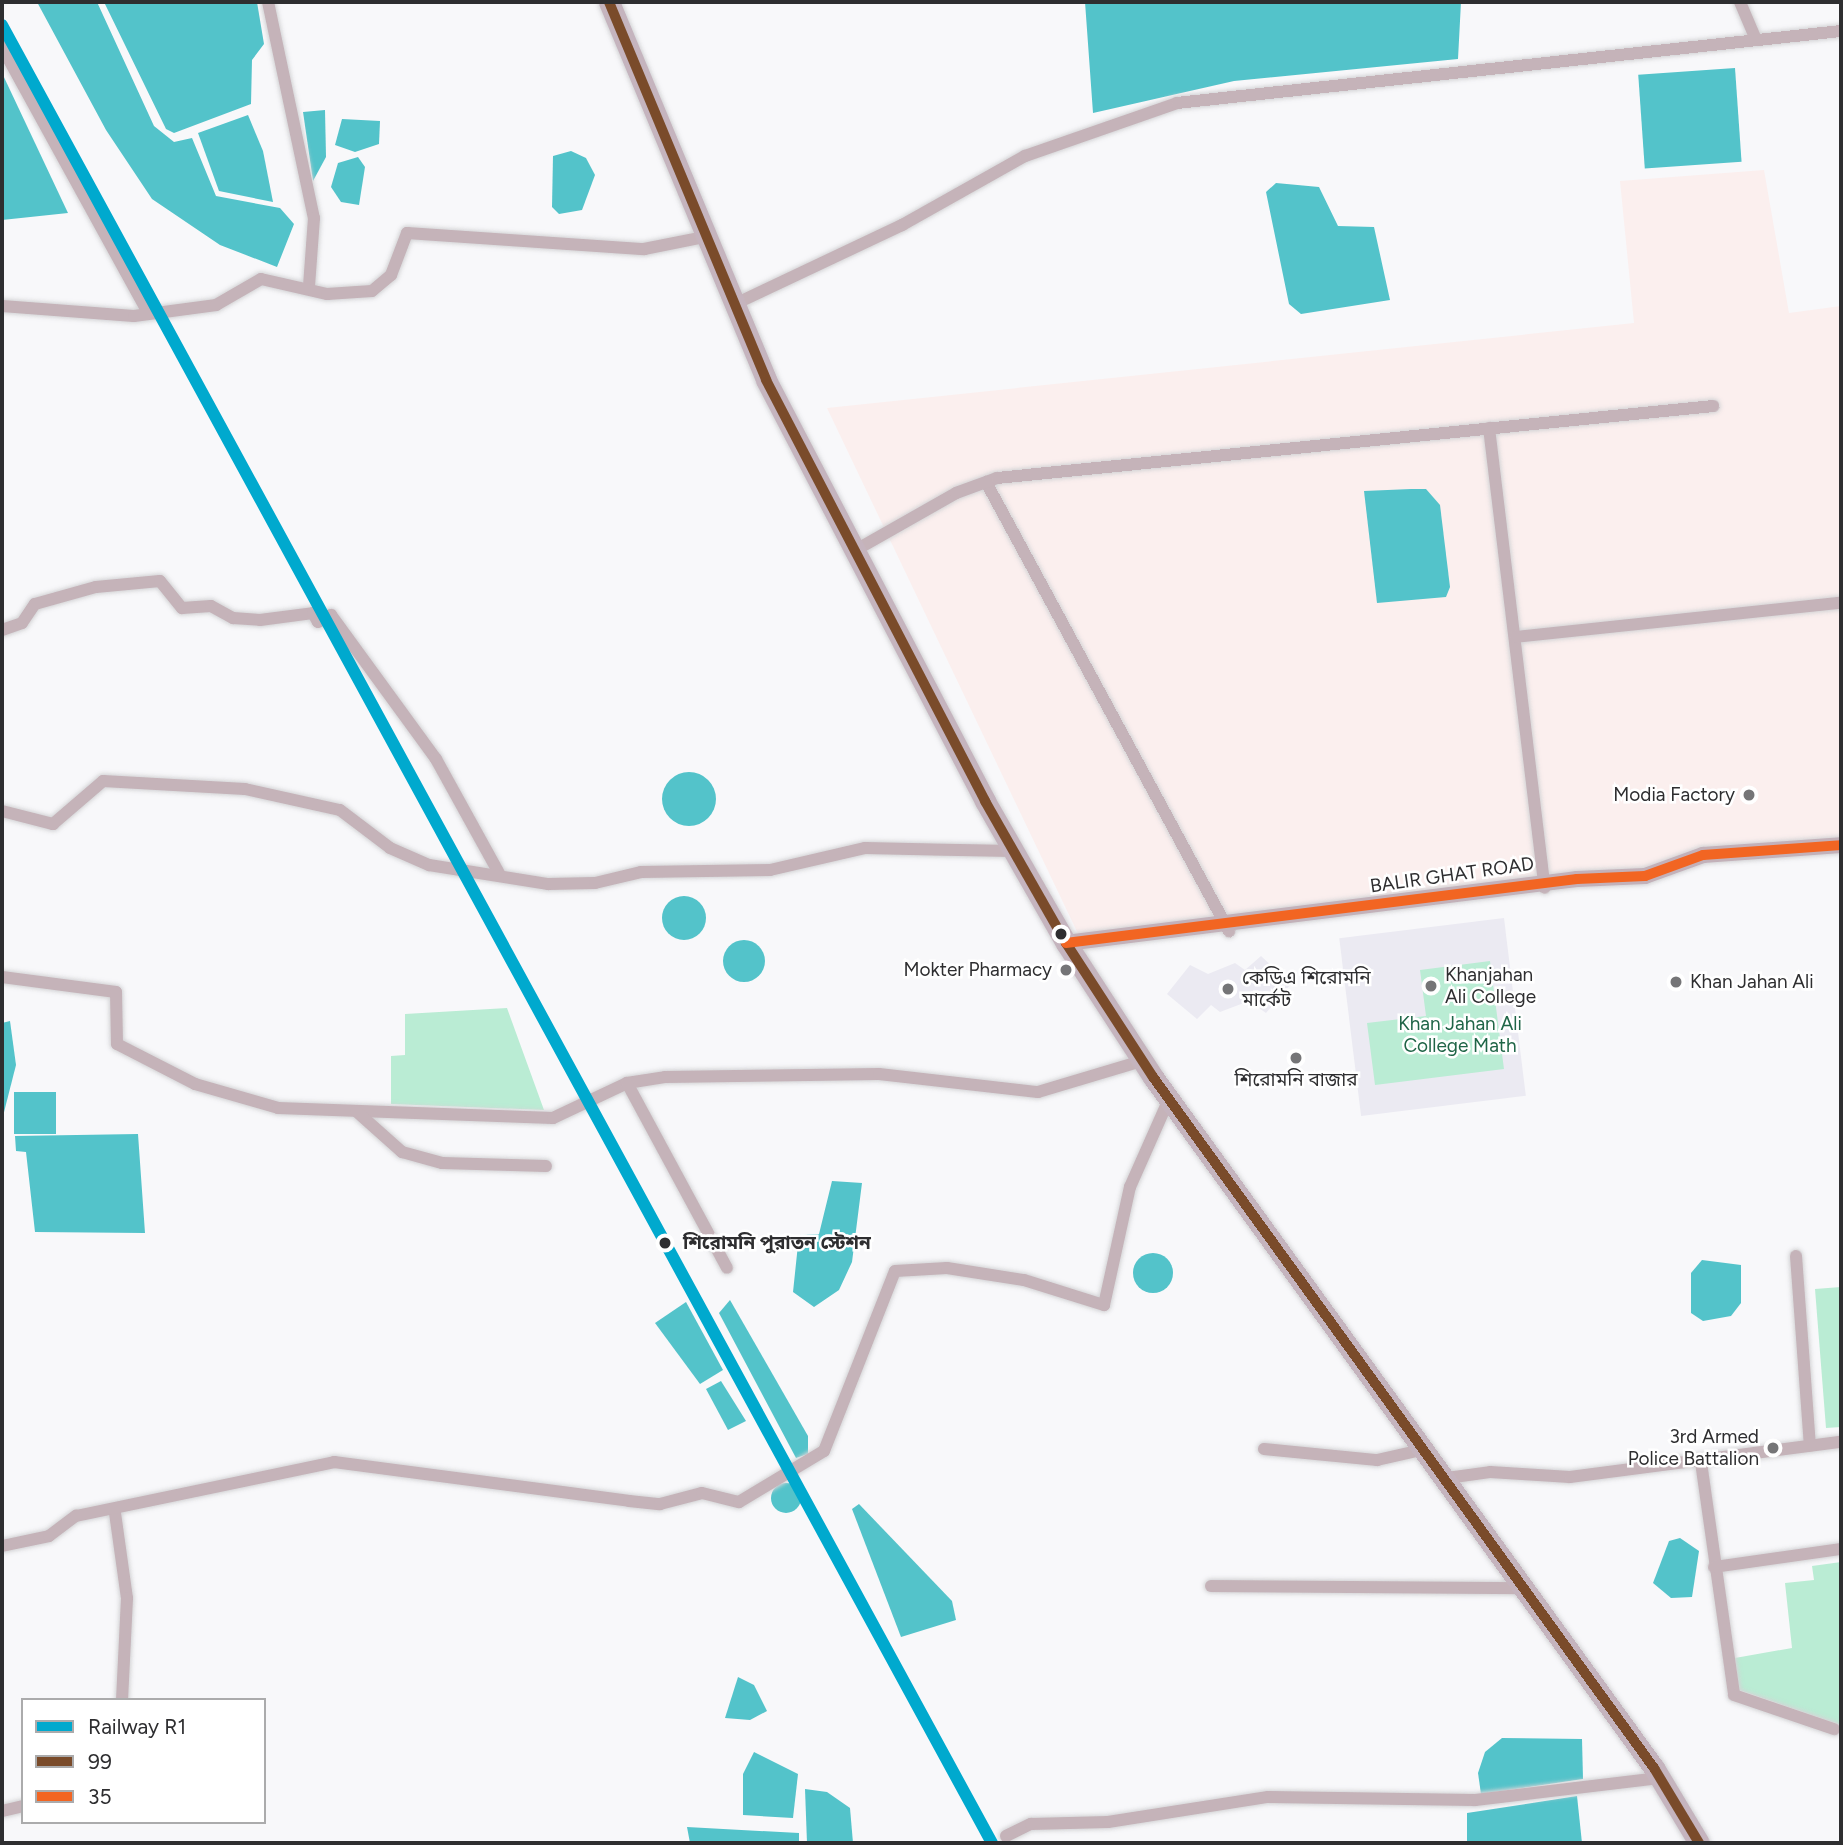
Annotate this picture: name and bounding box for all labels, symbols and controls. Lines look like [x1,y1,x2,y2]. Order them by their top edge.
place label: Modia Factory [1613,784,1735,806]
marker: Modia Factory [1741,787,1757,803]
street label: BALIR GHAT ROAD [1369,852,1535,898]
unlabelled marker [1054,927,1068,941]
place label: Mokter Pharmacy [903,959,1052,981]
marker: Mokter Pharmacy [1058,962,1074,978]
place label: Khanjahan Ali College [1445,964,1536,1008]
place label: কেডিএ শিরোমনি মার্কেট [1242,967,1371,1011]
place label: Khan Jahan Ali [1690,971,1814,993]
marker: Khan Jahan Ali [1668,974,1684,990]
marker: Khanjahan Ali College [1423,978,1439,994]
marker: কেডিএ শিরোমনি মার্কেট [1220,981,1236,997]
park label: Khan Jahan Ali College Math [1398,1013,1522,1057]
marker: শিরোমনি বাজার [1288,1050,1304,1066]
place label: শিরোমনি বাজার [1234,1069,1358,1091]
marker: শিরোমনি পুরাতন স্টেশন [653,1231,677,1255]
place label: শিরোমনি পুরাতন স্টেশন [683,1232,871,1254]
place label: 3rd Armed Police Battalion [1628,1426,1759,1470]
marker: 3rd Armed Police Battalion [1765,1440,1781,1456]
legend [21,1698,266,1824]
text: Railway R1 [88,1714,186,1739]
text: 99 [88,1749,112,1774]
text: 35 [88,1784,112,1809]

